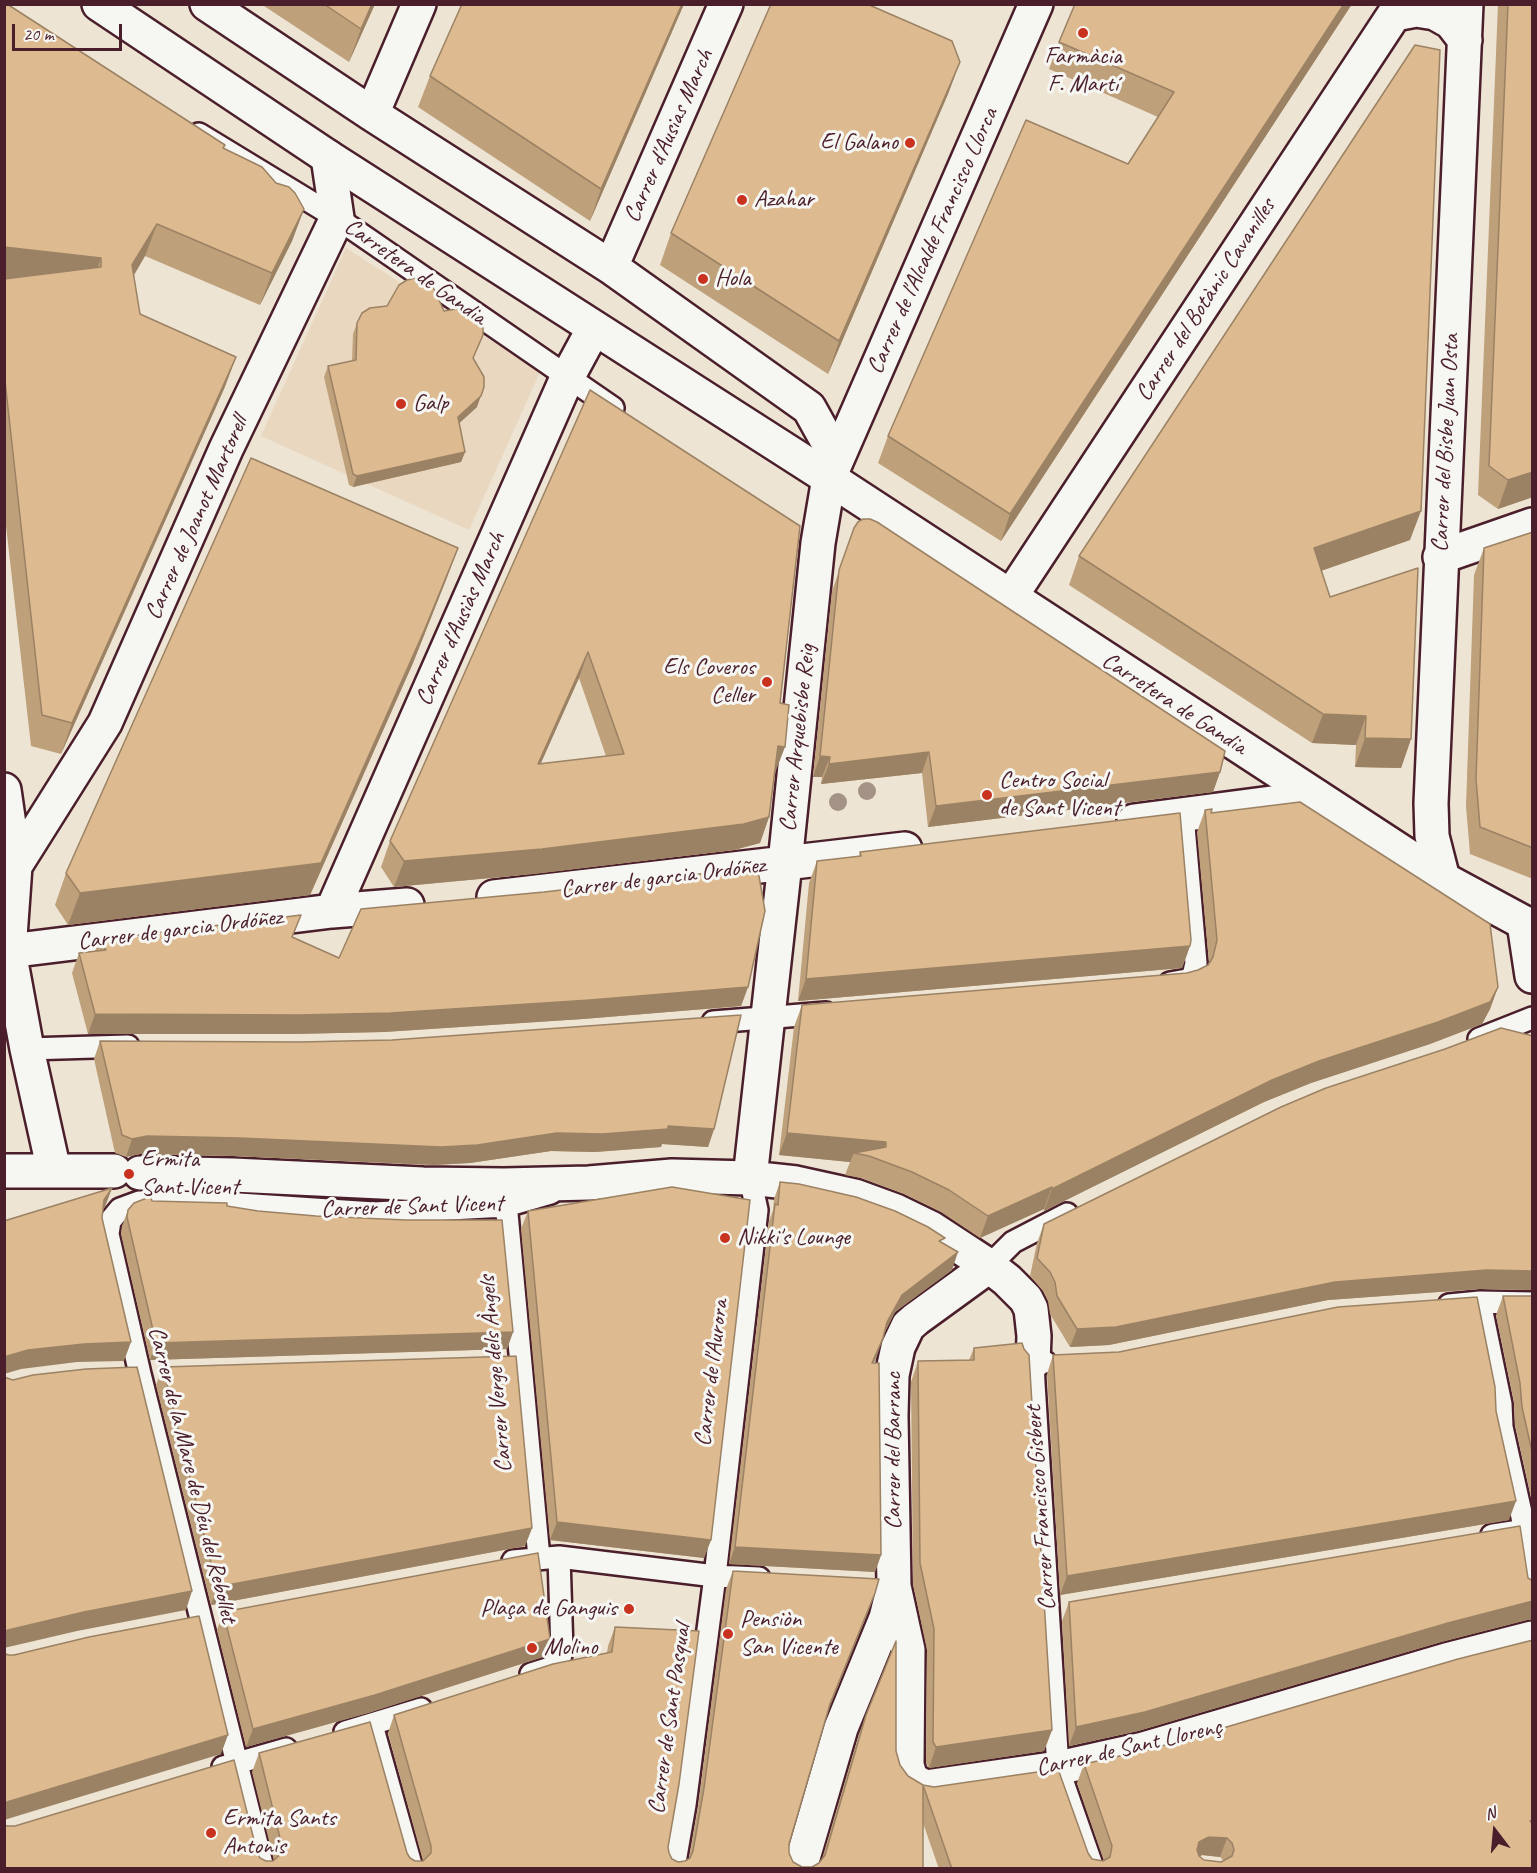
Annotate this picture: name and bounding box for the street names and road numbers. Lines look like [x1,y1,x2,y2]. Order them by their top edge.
street label: Carrer d'Ausias March [618,45,720,227]
street label: Carrer de l'Alcalde Francisco Llorca [861,103,1005,379]
street label: Carrer del Botànic Cavanilles [1130,193,1282,407]
street label: Carretera de Gandia [338,212,492,332]
street label: Carrer del Bisbe Juan Osta [1426,333,1466,553]
street label: Carrer de Joanot Martorell [139,412,255,624]
street label: Carrer d'Ausiàs March [410,528,512,710]
street label: Carrer Arquebisbe Reig [774,643,822,833]
street label: Carretera de Gandia [1096,646,1252,762]
street label: Carrer de garcia Ordóñez [559,851,767,905]
street label: Carrer de garcia Ordóñez [76,903,284,957]
street label: Carrer de Sant Vicent [320,1189,504,1225]
street label: Carrer Verge dels Àngels [473,1274,519,1474]
street label: Carrer de l'Aurora [689,1298,735,1448]
street label: Carrer de la Mare de Déu del Rebollet [141,1324,243,1626]
street label: Carrer del Barranc [880,1372,908,1530]
street label: Carrer Francisco Gisbert [1019,1404,1063,1612]
street label: Carrer de Sant Pasqual [642,1622,698,1816]
street label: Carrer de Sant Llorenç [1033,1713,1225,1783]

